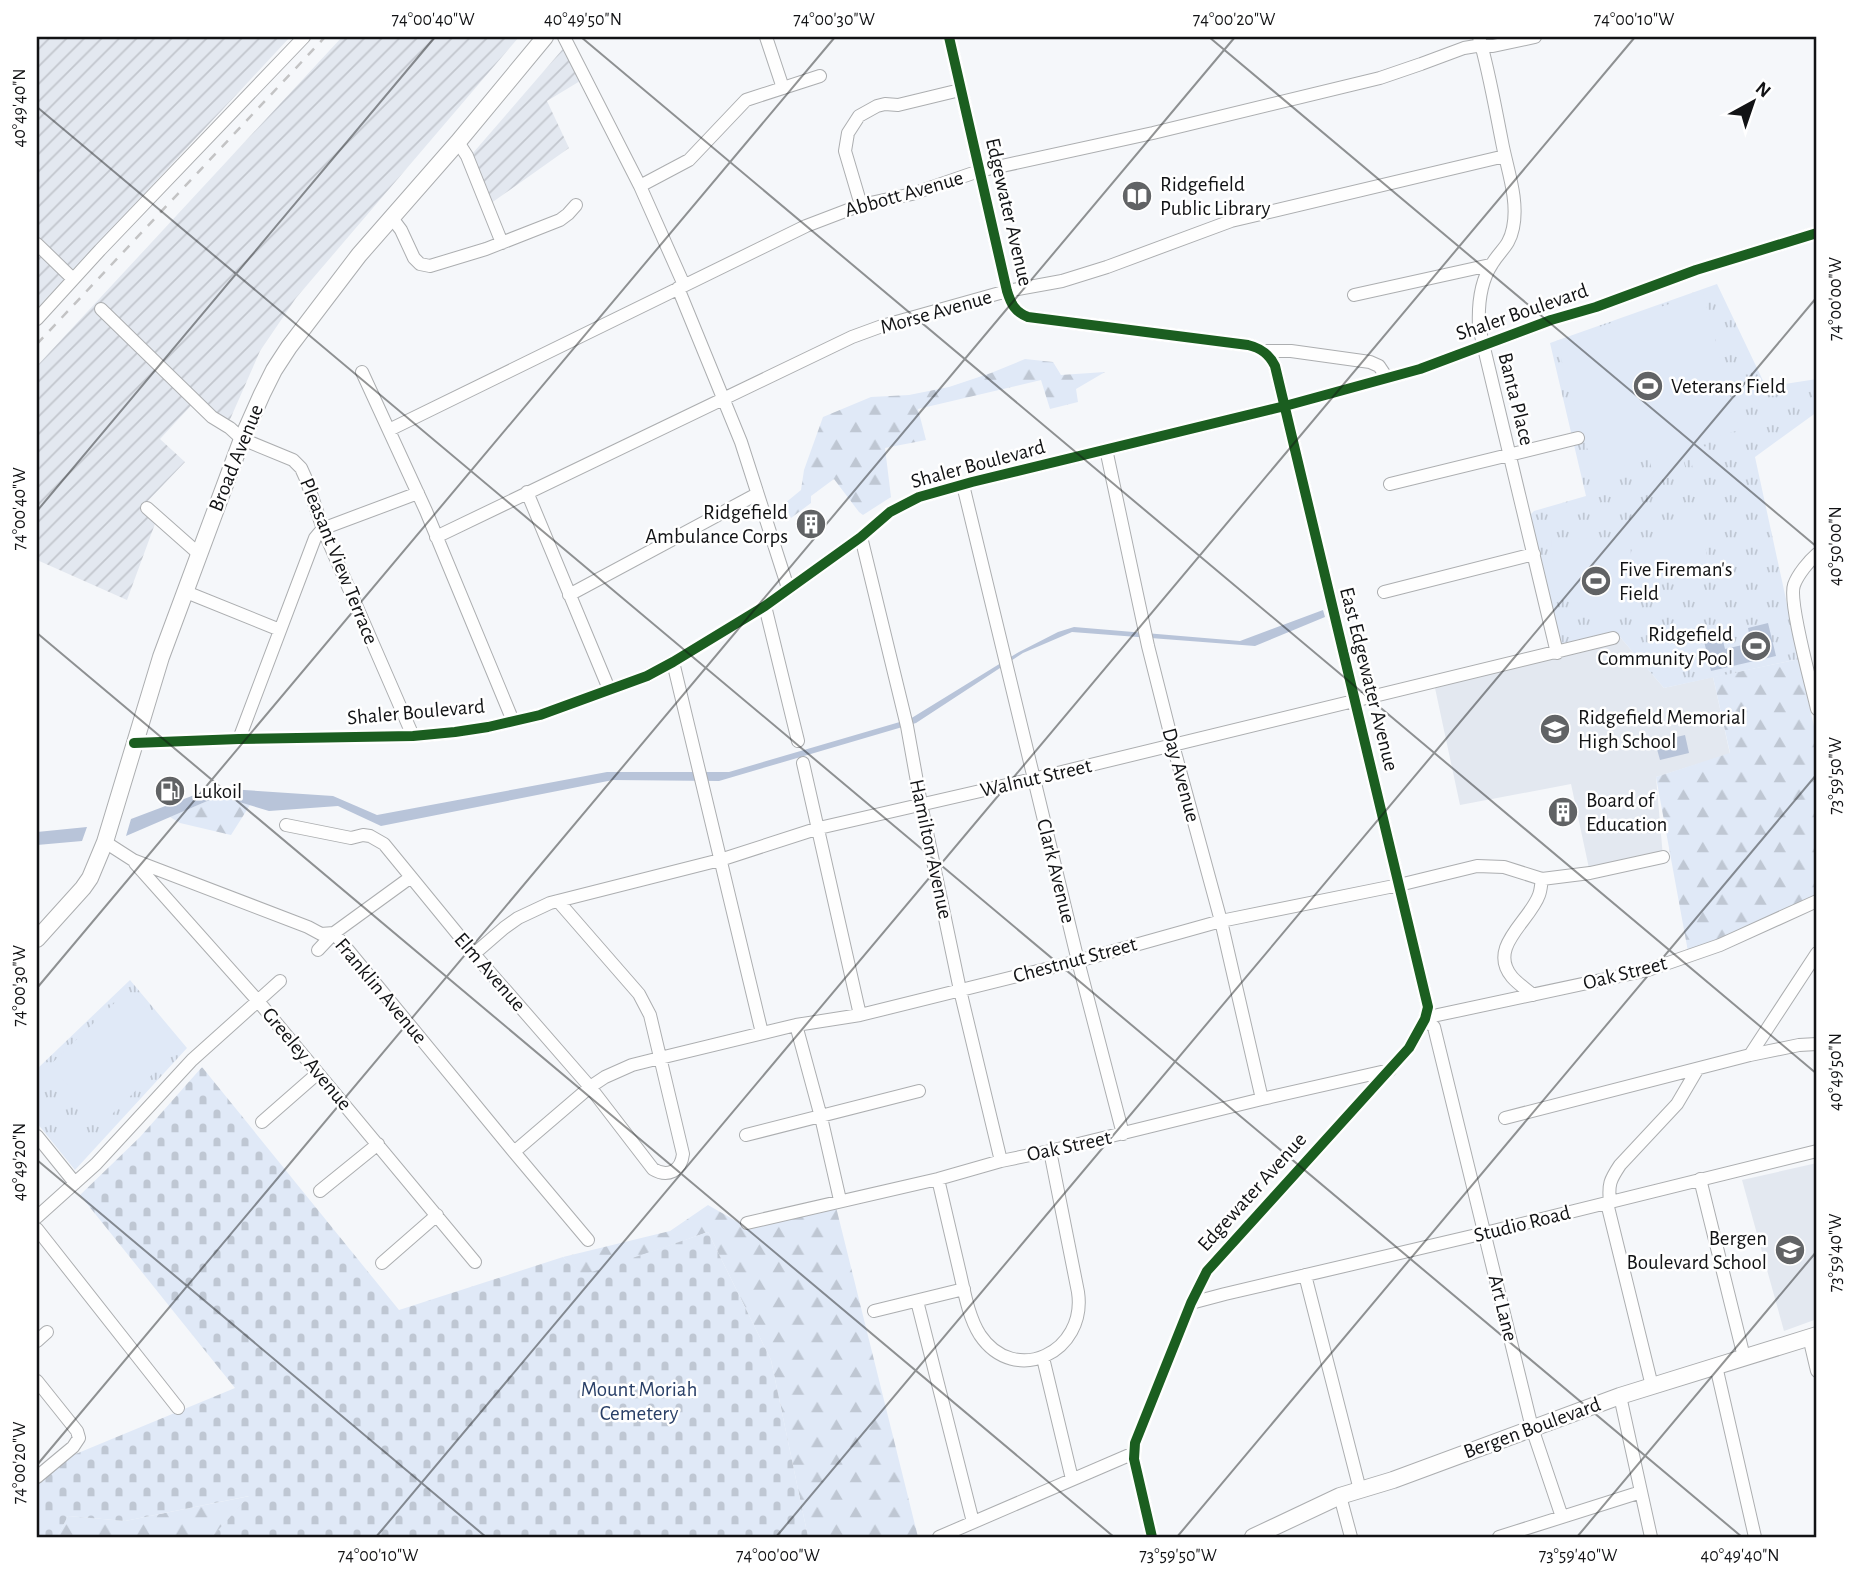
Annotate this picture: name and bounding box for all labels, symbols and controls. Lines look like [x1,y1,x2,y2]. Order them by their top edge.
text: 74°00'40"W [392,11,474,29]
text: 40°49'50"N [544,11,622,29]
text: 74°00'30"W [793,11,875,29]
text: 74°00'20"W [1193,11,1275,29]
text: 74°00'10"W [1594,11,1674,29]
north arrow [1717,66,1787,136]
text: 40°49'40"N [11,68,29,148]
text: N [1752,79,1774,102]
street label: Edgewater Avenue [982,136,1036,288]
street label: Abbott Avenue [842,167,966,221]
place label: Ridgefield Public Library [1160,174,1270,219]
library icon: Ridgefield Public Library [1120,179,1154,213]
text: 74°00'00"W [1827,257,1845,341]
street label: Shaler Boulevard [1453,280,1591,344]
street label: Morse Avenue [878,286,994,338]
street label: Banta Place [1494,350,1538,448]
sports icon: Veterans Field [1631,369,1665,403]
place label: Veterans Field [1671,376,1786,397]
street label: Broad Avenue [205,401,267,515]
street label: Shaler Boulevard [909,436,1048,492]
text: 74°00'40"W [11,468,29,550]
street label: Pleasant View Terrace [296,475,382,647]
place label: Ridgefield Ambulance Corps [645,502,788,547]
text: 40°50'00"N [1827,506,1845,586]
building icon: Ridgefield Ambulance Corps [794,507,828,541]
place label: Five Fireman's Field [1619,559,1733,604]
sports icon: Five Fireman's Field [1579,564,1613,598]
street label: East Edgewater Avenue [1336,585,1402,773]
place label: Ridgefield Community Pool [1598,624,1733,669]
sports icon: Ridgefield Community Pool [1739,629,1773,663]
street label: Shaler Boulevard [346,696,486,728]
place label: Ridgefield Memorial High School [1578,707,1746,752]
school or university icon: Ridgefield Memorial High School [1538,712,1572,746]
street label: Day Avenue [1158,726,1204,824]
text: 73°59'50"W [1827,737,1845,815]
street label: Walnut Street [978,755,1094,801]
fuel station icon: Lukoil [153,774,187,808]
street label: Hamilton Avenue [906,777,956,921]
place label: Lukoil [193,781,242,802]
place label: Board of Education [1586,790,1667,835]
building icon: Board of Education [1546,795,1580,829]
street label: Clark Avenue [1033,817,1079,925]
street label: Elm Avenue [450,929,530,1015]
street label: Chestnut Street [1011,933,1139,987]
street label: Franklin Avenue [331,934,431,1048]
text: 74°00'30"W [11,945,29,1027]
street label: Oak Street [1581,952,1669,994]
street label: Greeley Avenue [258,1004,356,1114]
text: 40°49'50"N [1827,1033,1845,1111]
text: 40°49'20"N [11,1123,29,1201]
street label: Oak Street [1025,1127,1113,1165]
street label: Edgewater Avenue [1194,1129,1310,1255]
street label: Studio Road [1472,1202,1573,1246]
text: 73°59'40"W [1827,1214,1845,1292]
place label: Bergen Boulevard School [1627,1228,1767,1273]
school or university icon: Bergen Boulevard School [1773,1233,1807,1267]
street label: Art Lane [1485,1273,1521,1343]
park label: Mount Moriah Cemetery [581,1379,697,1424]
street label: Bergen Boulevard [1461,1393,1604,1463]
text: 74°00'20"W [11,1422,29,1504]
text: 74°00'10"W [338,1547,418,1565]
text: 74°00'00"W [736,1547,820,1565]
text: 73°59'50"W [1139,1547,1217,1565]
text: 73°59'40"W [1539,1547,1617,1565]
text: 40°49'40"N [1700,1547,1780,1565]

